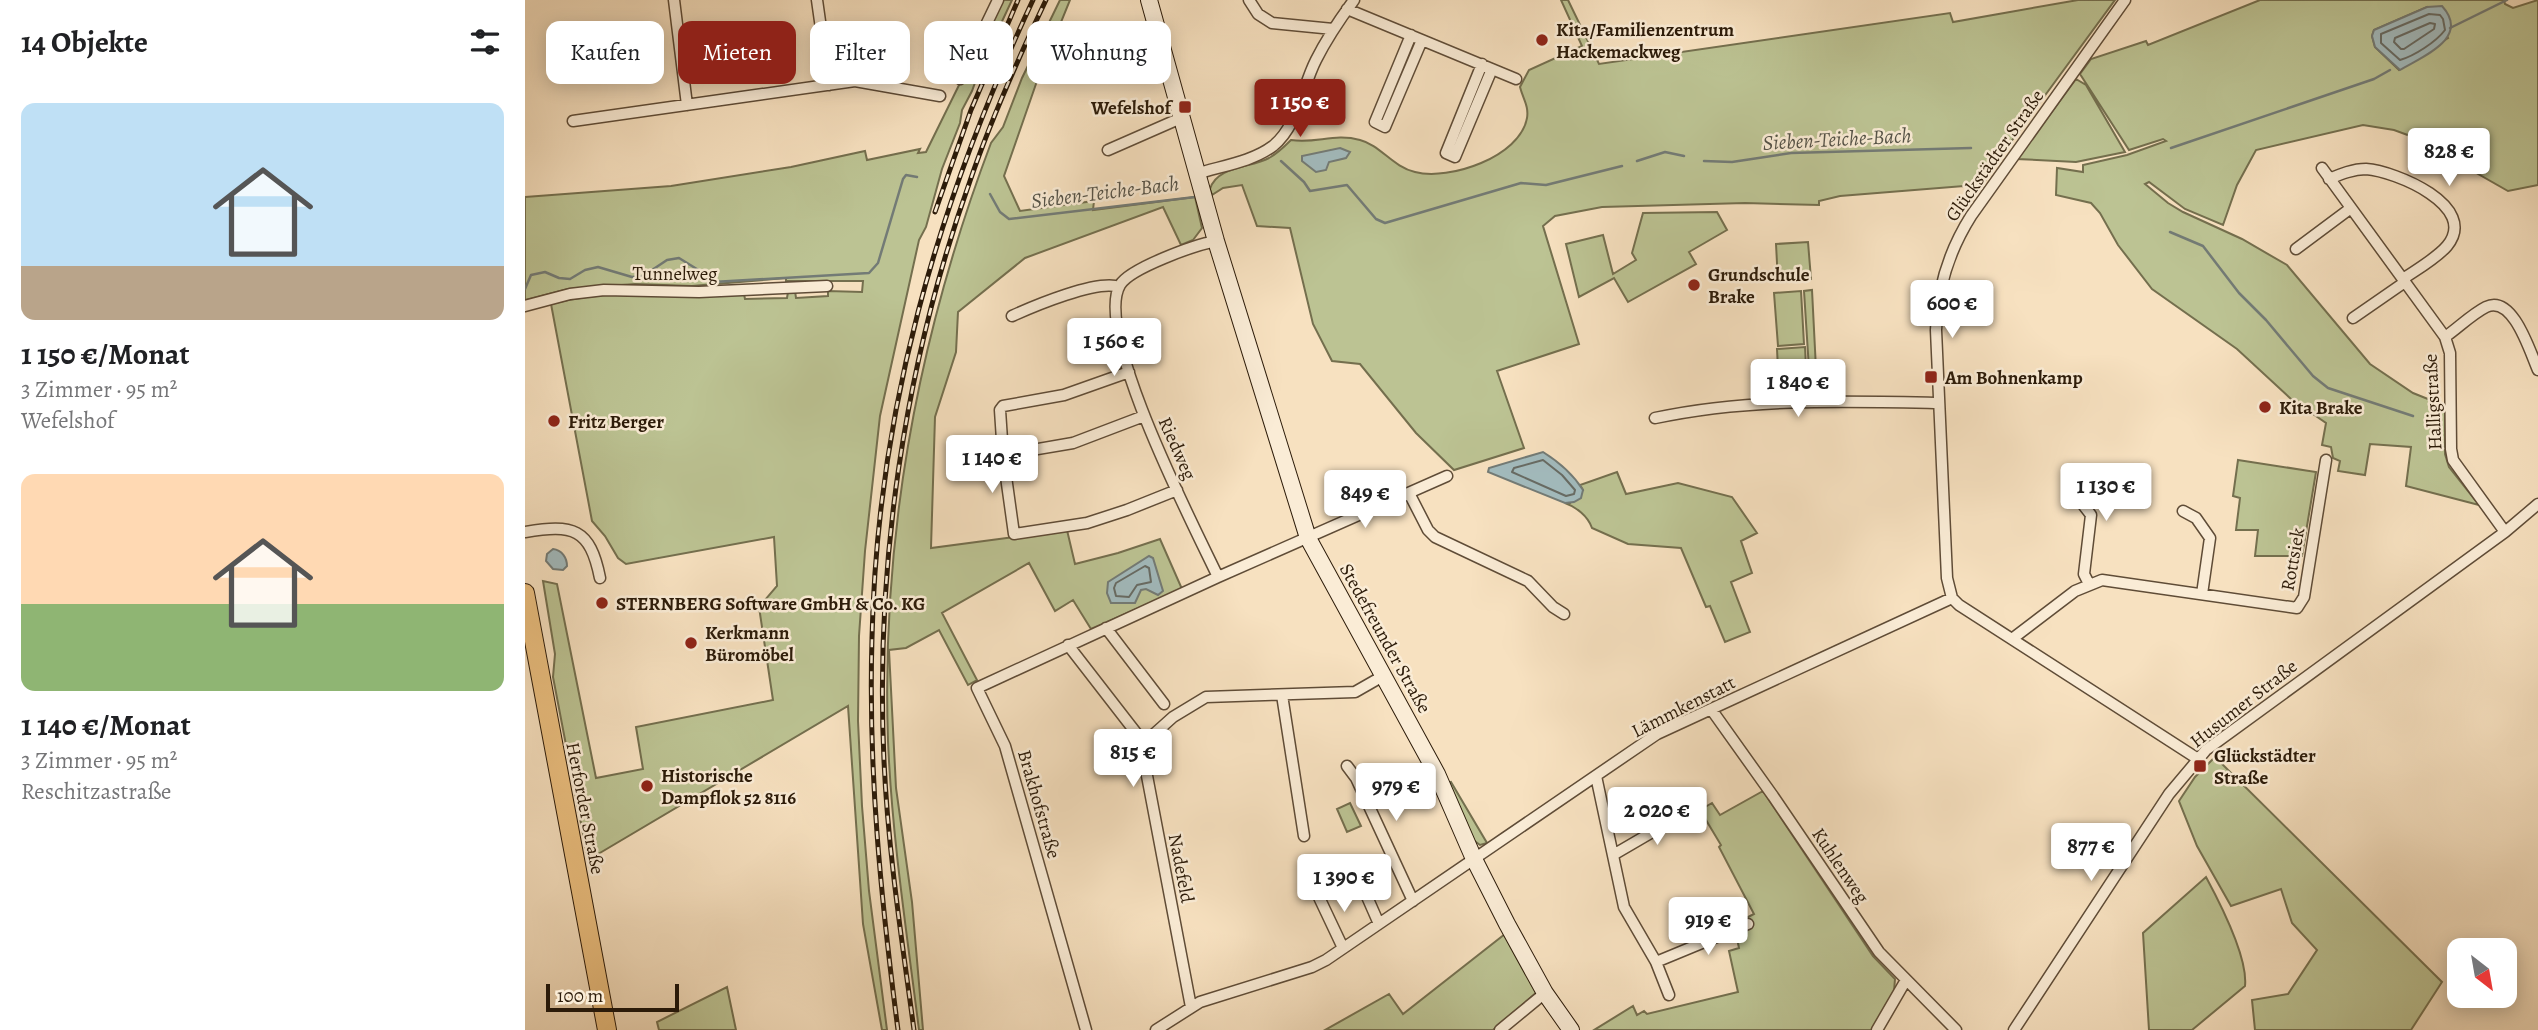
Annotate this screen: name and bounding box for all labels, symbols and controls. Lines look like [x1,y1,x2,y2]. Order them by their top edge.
place label: Kita/Familienzentrum Hackemackweg [1556,17,1734,65]
chip: Kaufen [546,21,664,84]
chip: Mieten [678,21,796,84]
chip: Filter [810,21,910,84]
chip: Neu [924,21,1013,84]
chip: Wohnung [1027,21,1171,84]
text: 14 Objekte [21,22,148,62]
icon: filters [466,23,504,61]
marker: Kita/Familienzentrum Hackemackweg [1534,32,1550,48]
pin: 1 150 € [1235,80,1365,139]
street label: Glückstädter Straße [1940,84,2050,227]
text: 1 150 € [1270,86,1330,117]
place label: Wefelshof [1090,95,1174,121]
marker: Wefelshof [1177,99,1193,115]
water label: Sieben-Teiche-Bach [1762,121,1912,157]
pin: 828 € [2400,128,2498,188]
text: 828 € [2424,135,2474,166]
icon: home [200,149,326,275]
water label: Sieben-Teiche-Bach [1029,169,1181,215]
street label: Tunnelweg [633,261,718,287]
place label: Grundschule Brake [1708,262,1810,310]
marker: Grundschule Brake [1686,277,1702,293]
pin: 600 € [1903,280,2001,340]
text: 600 € [1926,287,1978,318]
pin: 1 560 € [1049,318,1179,378]
text: 1 560 € [1083,325,1145,356]
text: 1 150 €/Monat [21,334,189,374]
street label: Halligstraße [2417,353,2449,451]
pin: 1 840 € [1733,360,1863,419]
place label: Am Bohnenkamp [1944,365,2083,391]
text: 1 840 € [1767,366,1829,397]
marker: Am Bohnenkamp [1923,369,1939,385]
text: 3 Zimmer · 95 m² [21,374,177,405]
place label: Kita Brake [2279,395,2363,421]
marker: Kita Brake [2257,399,2273,415]
text: Wefelshof [21,405,115,436]
place label: Fritz Berger [568,409,664,435]
marker: Fritz Berger [546,413,562,429]
street label: Riedweg [1152,413,1203,484]
pin: 1 140 € [927,435,1057,495]
text: 1 140 € [962,442,1022,473]
pin: 1 130 € [2041,463,2171,523]
pin: 849 € [1316,470,1414,530]
text: 1 130 € [2076,470,2136,501]
text: 849 € [1340,477,1390,508]
icon: home [200,520,326,646]
street label: Rottsiek [2275,525,2311,593]
street label: Stedefreunder Straße [1333,559,1437,718]
place label: STERNBERG Software GmbH & Co. KG [616,591,926,617]
marker: STERNBERG Software GmbH & Co. KG [594,595,610,611]
place label: Kerkmann Büromöbel [705,620,794,668]
marker: Kerkmann Büromöbel [683,635,699,651]
street label: Husumer Straße [2184,654,2303,754]
street label: Lämmkenstatt [1627,670,1740,744]
text: 1 140 €/Monat [21,705,191,745]
pin: 815 € [1084,730,1182,789]
text: 815 € [1110,736,1156,767]
street label: Herforder Straße [559,740,611,876]
place label: Glückstädter Straße [2214,743,2316,791]
text: 3 Zimmer · 95 m² [21,745,177,776]
street label: Brakhofstraße [1011,747,1067,862]
marker: Glückstädter Straße [2192,758,2208,774]
place label: Historische Dampflok 52 8116 [661,763,796,811]
pin: 979 € [1347,764,1445,823]
text: 979 € [1372,770,1420,801]
text: Reschitzastraße [21,776,171,807]
marker: Historische Dampflok 52 8116 [639,778,655,794]
pin: 2 020 € [1592,788,1722,847]
text: 2 020 € [1624,794,1690,825]
street label: Kuhlenweg [1805,823,1875,909]
pin: 877 € [2042,824,2140,883]
text: 877 € [2067,830,2115,861]
street label: Nadefeld [1162,831,1201,906]
pin: 1 390 € [1279,855,1409,914]
text: 1 390 € [1313,861,1375,892]
pin: 919 € [1659,898,1757,957]
text: 919 € [1685,904,1731,935]
north arrow [2447,938,2517,1008]
map controls [2447,938,2517,1008]
scale bar [546,981,679,1013]
text: 100 m [557,983,603,1009]

